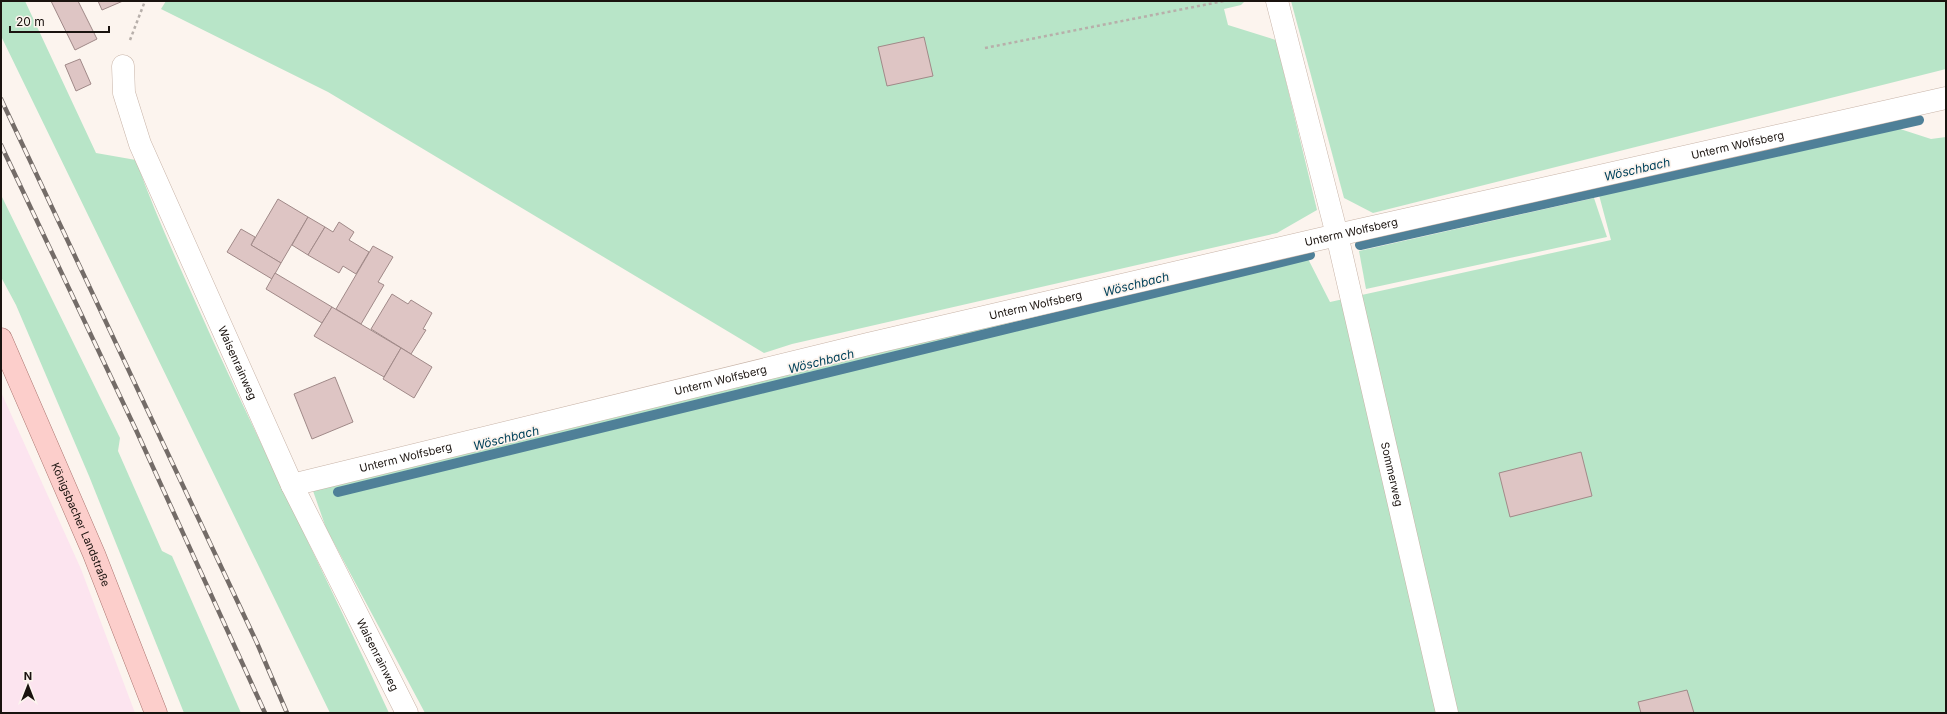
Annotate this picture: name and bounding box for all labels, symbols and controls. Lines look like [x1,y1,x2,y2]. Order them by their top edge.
scale bar [10,8,109,34]
text: 20 m [16,14,45,29]
street label: Unterm Wolfsberg [1690,128,1785,162]
water label: Wöschbach [1602,154,1672,184]
street label: Unterm Wolfsberg [1303,215,1399,249]
water label: Wöschbach [1101,269,1171,299]
street label: Unterm Wolfsberg [988,288,1083,323]
street label: Waisenrainweg [215,324,260,402]
water label: Wöschbach [786,346,856,376]
street label: Unterm Wolfsberg [673,362,768,398]
water label: Wöschbach [471,423,541,453]
street label: Unterm Wolfsberg [358,439,453,475]
street label: Sommerweg [1378,441,1406,508]
street label: Königsbacher Landstraße [48,460,113,589]
street label: Waisenrainweg [354,616,402,693]
north arrow [8,666,48,706]
text: N [24,669,32,683]

